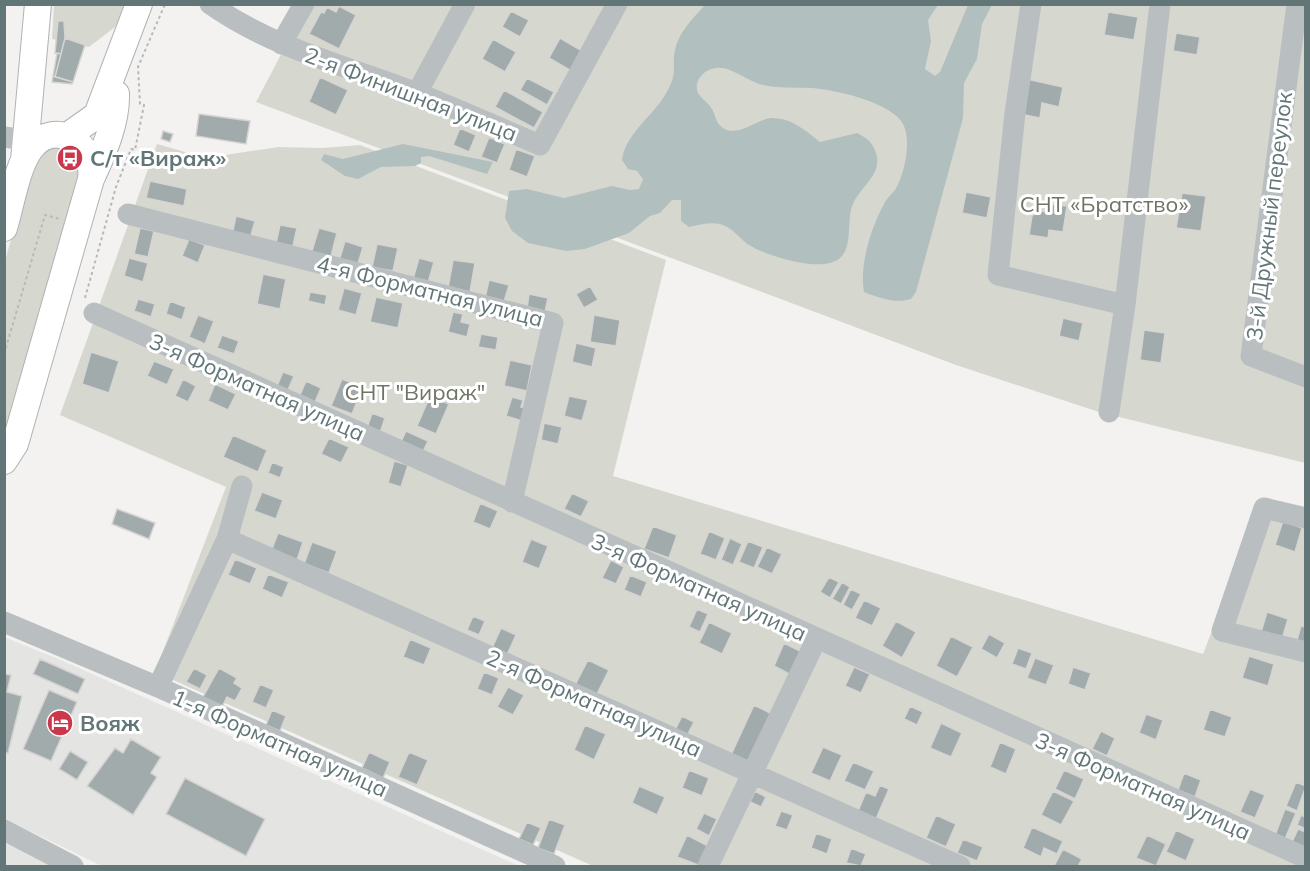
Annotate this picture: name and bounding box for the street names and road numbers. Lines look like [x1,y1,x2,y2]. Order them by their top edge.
street label: 2-я Финишная улица [301,41,521,147]
street label: 3-й Дружный переулок [1240,90,1298,342]
street label: 4-я Форматная улица [314,249,546,333]
street label: 3-я Форматная улица [145,327,369,447]
street label: 3-я Форматная улица [587,527,811,647]
street label: 2-я Форматная улица [482,643,706,763]
street label: 1-я Форматная улица [168,683,392,803]
street label: 3-я Форматная улица [1031,726,1255,846]

